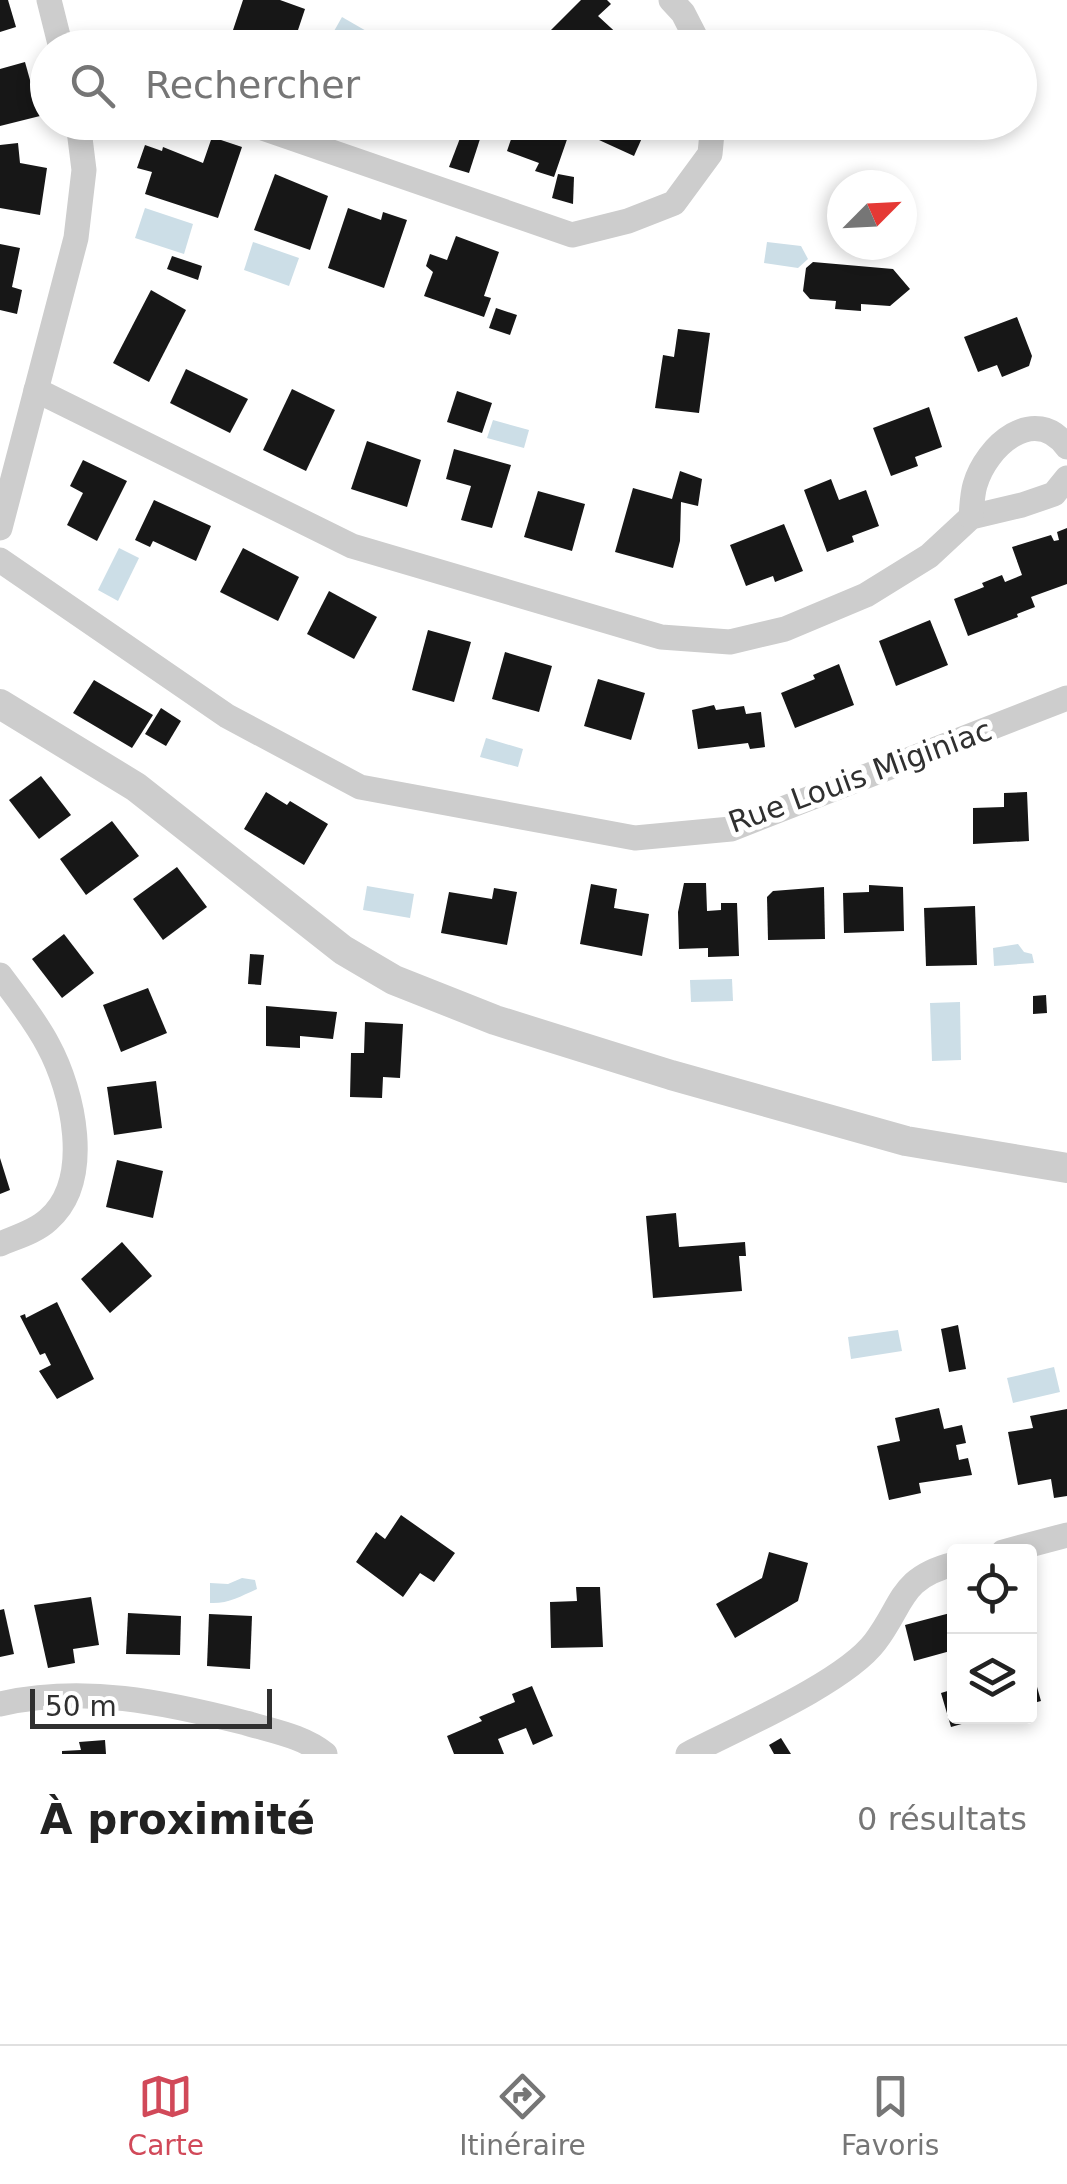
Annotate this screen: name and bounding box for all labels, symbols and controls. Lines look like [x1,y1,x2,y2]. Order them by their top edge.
search box [30,30,1037,140]
icon: search [65,58,120,113]
text: Rechercher [145,63,360,107]
north arrow [827,170,917,260]
street label: Rue Louis Miginiac [724,712,996,840]
map controls [947,1544,1037,1724]
button: locate [947,1544,1037,1634]
button: layers [947,1634,1037,1724]
scale bar [30,1684,272,1728]
text: 50 m [45,1690,117,1723]
text: À proximité [40,1795,315,1844]
text: 0 résultats [857,1800,1027,1838]
tab: Carte [128,2069,204,2162]
tab: Itinéraire [459,2069,586,2162]
tab: Favoris [841,2069,939,2162]

